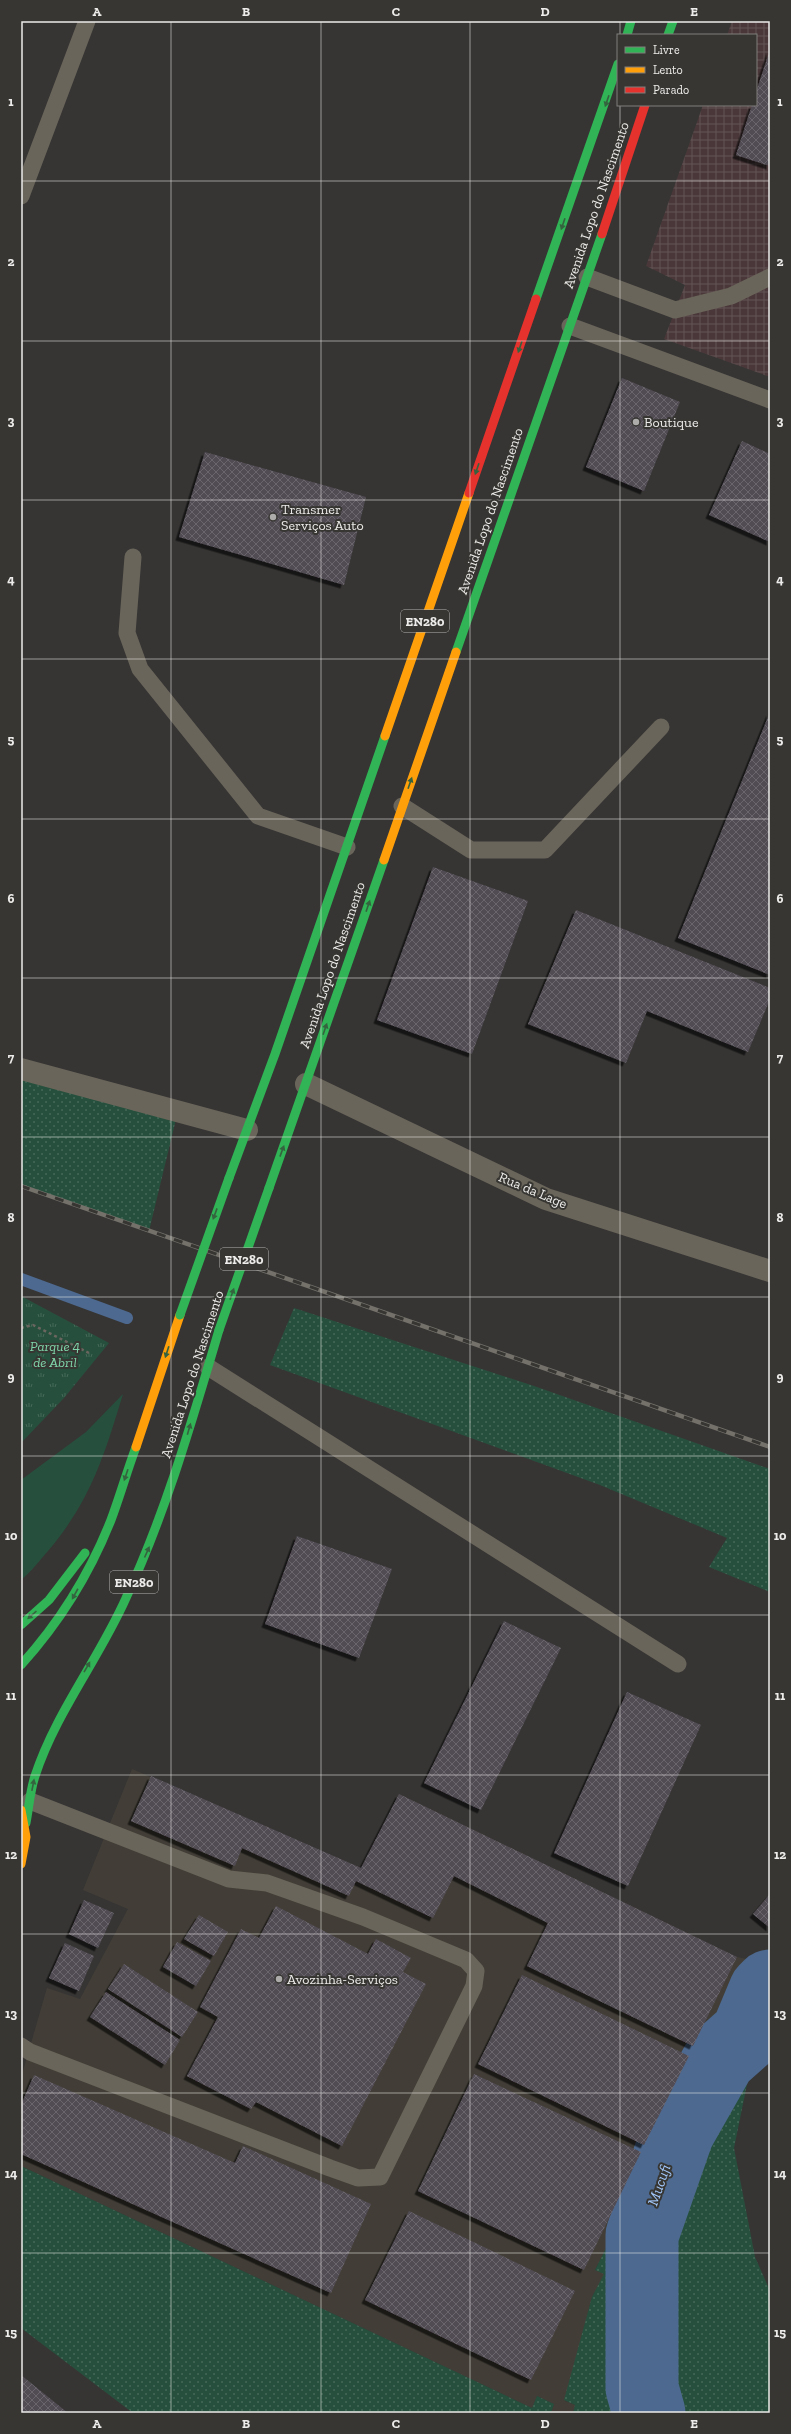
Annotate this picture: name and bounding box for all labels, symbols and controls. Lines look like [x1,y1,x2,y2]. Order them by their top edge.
text: A [93,4,102,19]
text: B [242,4,250,19]
text: C [392,4,400,19]
text: D [540,4,550,19]
text: E [690,4,698,19]
legend [617,34,757,106]
text: Livre [653,43,680,57]
text: Lento [653,63,683,77]
text: Parado [653,83,689,97]
text: 1 [8,94,14,109]
text: 1 [777,94,783,109]
one-way arrow [603,96,609,108]
street label: Avenida Lopo do Nascimento [560,120,633,291]
one-way arrow [560,218,566,230]
text: 2 [8,254,15,269]
text: 2 [777,254,784,269]
one-way arrow [517,341,523,353]
text: 3 [8,413,15,428]
text: 3 [777,413,784,428]
place label: Boutique [644,414,699,431]
marker: Boutique [631,417,641,427]
street label: Avenida Lopo do Nascimento [454,426,527,597]
one-way arrow [474,464,480,476]
place label: Transmer Serviços Auto [281,501,364,534]
marker: Transmer Serviços Auto [268,512,278,522]
text: 4 [7,572,15,587]
text: 4 [776,572,784,587]
road number: EN280 [401,610,449,632]
text: 5 [8,732,15,747]
text: 5 [777,732,784,747]
one-way arrow [407,776,413,788]
street label: Avenida Lopo do Nascimento [296,880,369,1051]
text: 6 [8,891,15,906]
text: 6 [777,891,784,906]
one-way arrow [365,899,371,911]
one-way arrow [323,1022,329,1034]
text: 7 [8,1050,15,1065]
text: 7 [777,1050,784,1065]
one-way arrow [280,1145,286,1157]
street label: Rua da Lage [496,1168,570,1213]
one-way arrow [212,1209,218,1221]
text: 8 [7,1210,15,1225]
text: 8 [776,1210,784,1225]
road number: EN280 [220,1248,268,1270]
one-way arrow [229,1287,235,1299]
street label: Avenida Lopo do Nascimento [157,1288,228,1460]
park label: Parque 4 de Abril [30,1338,80,1371]
one-way arrow [164,1346,170,1358]
text: 9 [8,1369,15,1384]
text: 9 [777,1369,784,1384]
one-way arrow [186,1423,192,1435]
one-way arrow [123,1469,129,1481]
text: 10 [5,1528,18,1543]
text: 10 [774,1528,787,1543]
one-way arrow [144,1546,150,1558]
road number: EN280 [110,1571,158,1593]
one-way arrow [72,1588,78,1600]
one-way arrow [28,1610,37,1619]
one-way arrow [84,1661,91,1673]
text: 11 [6,1688,17,1703]
text: 11 [775,1688,786,1703]
one-way arrow [30,1779,36,1791]
text: 12 [5,1847,17,1862]
text: 12 [774,1847,786,1862]
place label: Avozinha-Serviços [287,1971,398,1988]
marker: Avozinha-Serviços [274,1974,284,1984]
text: 13 [5,2006,17,2021]
text: 13 [774,2006,786,2021]
water label: Mucufi [644,2162,674,2208]
text: 14 [5,2166,18,2181]
text: 14 [774,2166,787,2181]
text: 15 [5,2325,17,2340]
text: 15 [774,2325,786,2340]
text: A [93,2416,102,2431]
text: B [242,2416,250,2431]
text: C [392,2416,400,2431]
text: D [540,2416,550,2431]
text: E [690,2416,698,2431]

